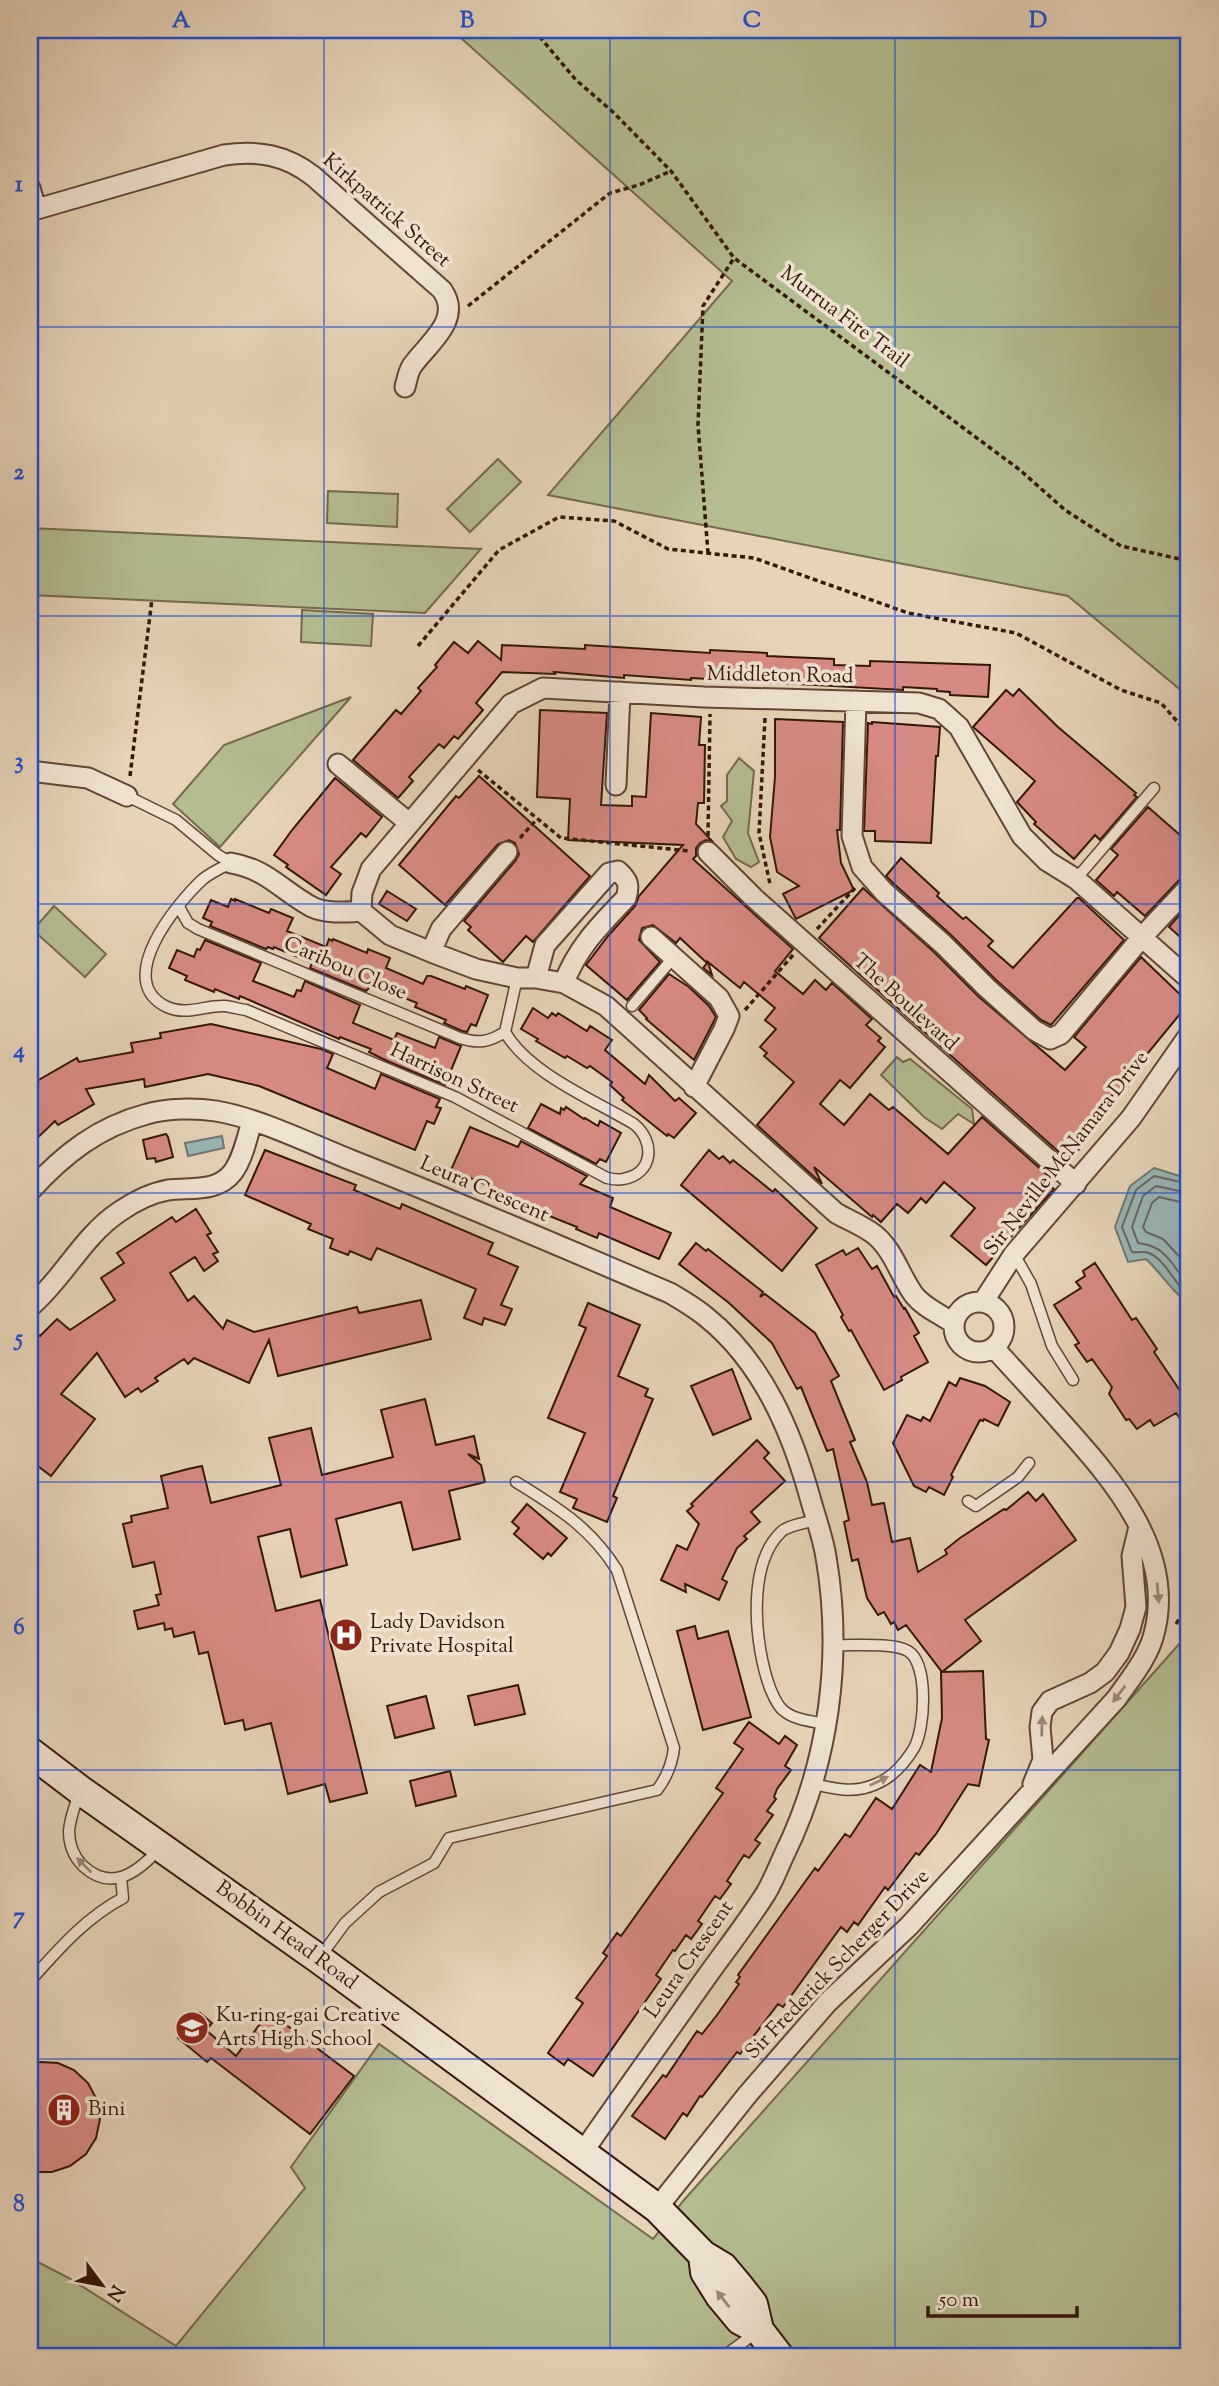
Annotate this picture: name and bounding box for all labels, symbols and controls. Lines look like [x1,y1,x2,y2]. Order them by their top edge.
text: A [172,5,191,38]
text: B [460,5,475,38]
text: C [743,5,761,38]
text: D [1029,5,1047,38]
street label: Kirkpatrick Street [315,147,457,275]
text: 1 [15,169,23,202]
street label: Murrua Fire Trail [773,259,915,377]
text: 2 [14,457,25,490]
street label: Middleton Road [706,660,854,692]
text: 3 [14,746,24,779]
street label: Caribou Close [279,930,411,1008]
street label: The Boulevard [845,947,965,1059]
text: 4 [12,1035,25,1068]
street label: Harrison Street [385,1036,523,1122]
street label: Sir Neville McNamara Drive [977,1045,1157,1263]
street label: Leura Crescent [415,1149,553,1231]
text: 5 [13,1323,23,1356]
one-way arrow [1153,1582,1164,1604]
place label: Lady Davidson Private Hospital [370,1608,514,1662]
text: 6 [13,1612,25,1645]
hospital icon: Lady Davidson Private Hospital [327,1616,365,1654]
one-way arrow [1113,1685,1127,1703]
one-way arrow [1036,1715,1047,1737]
one-way arrow [869,1776,889,1787]
one-way arrow [77,1857,93,1874]
street label: Sir Frederick Scherger Drive [739,1863,937,2067]
street label: Bobbin Head Road [209,1874,363,1998]
street label: Leura Crescent [638,1895,742,2025]
text: 7 [13,1901,25,1934]
place label: Ku-ring-gai Creative Arts High School [216,2001,400,2055]
school or university icon: Ku-ring-gai Creative Arts High School [173,2009,211,2047]
building icon: Bini [45,2091,83,2129]
place label: Bini [88,2095,126,2125]
text: 8 [13,2189,25,2222]
north arrow [66,2250,136,2320]
scale bar [928,2274,1077,2318]
text: N [99,2279,130,2306]
text: 50 m [938,2286,979,2316]
one-way arrow [715,2290,730,2308]

